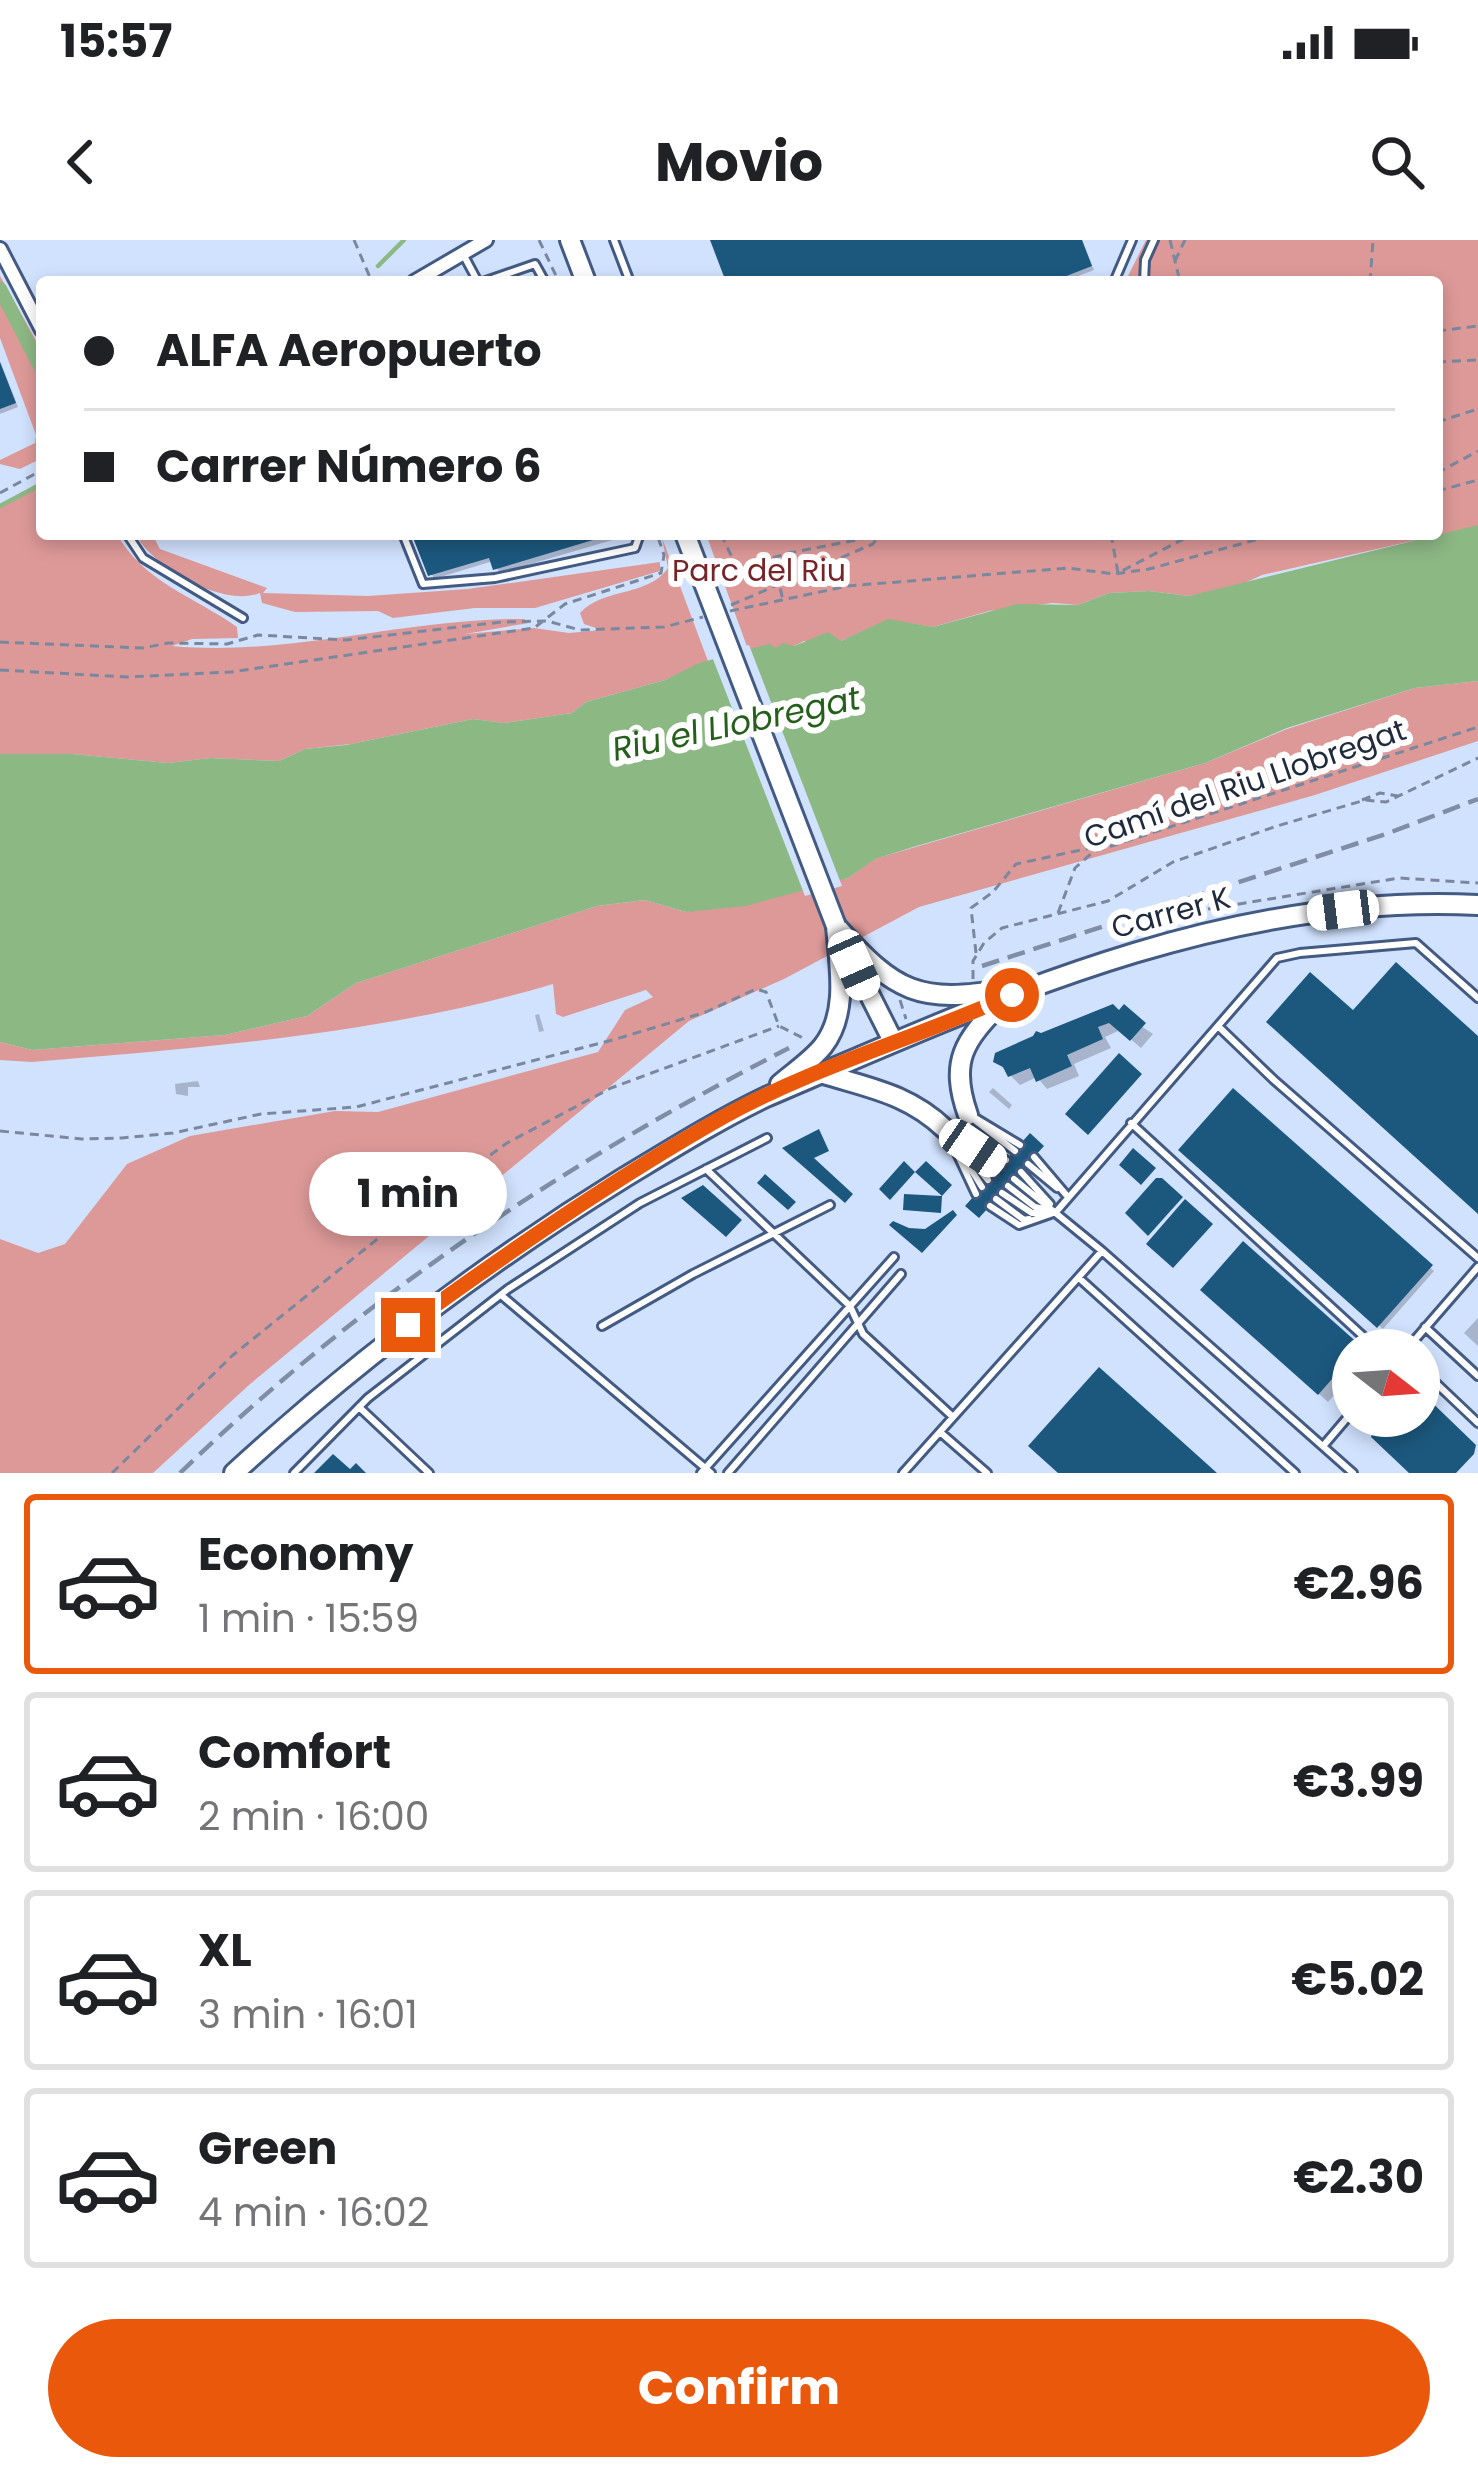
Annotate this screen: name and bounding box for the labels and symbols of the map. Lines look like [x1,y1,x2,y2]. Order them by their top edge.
park label: Parc del Riu [672,549,846,592]
water label: Riu el Llobregat [608,674,866,773]
street label: Camí del Riu Llobregat [1078,708,1412,859]
street label: Carrer K [1107,876,1235,949]
car [1305,888,1381,932]
car [823,925,885,1005]
route start [985,968,1039,1022]
car [933,1113,1013,1183]
callout: 1 min [309,1151,507,1235]
route end [381,1298,435,1352]
north arrow [1332,1329,1440,1437]

